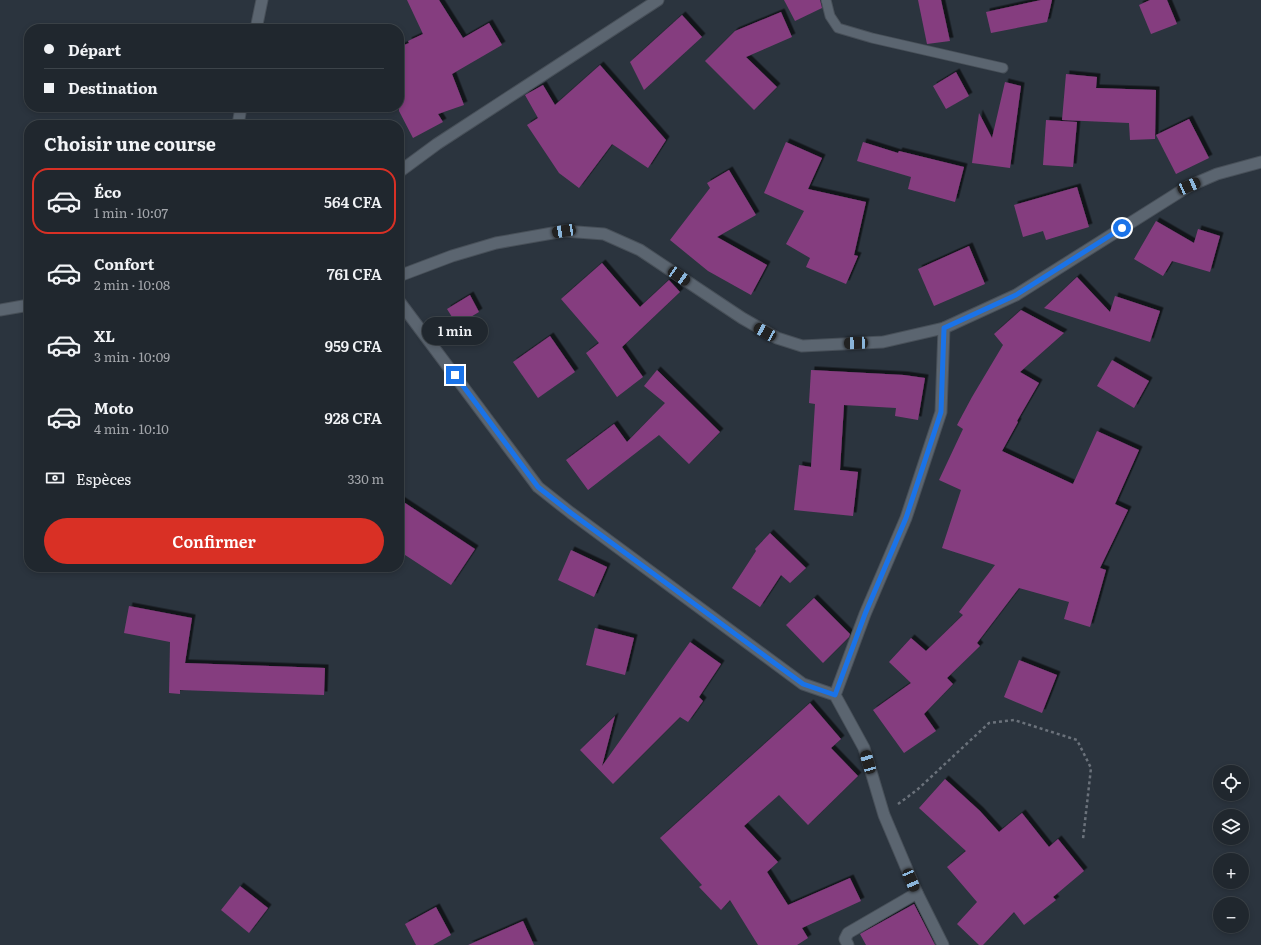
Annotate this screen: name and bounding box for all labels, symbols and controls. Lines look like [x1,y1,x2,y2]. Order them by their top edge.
text: Départ [68,38,121,61]
text: Destination [68,76,158,99]
text: Choisir une course [44,130,216,157]
car [1176,176,1202,196]
text: Éco [94,180,121,203]
icon: car [46,183,82,219]
text: 564 CFA [324,190,382,213]
text: 1 min · 10:07 [94,203,168,222]
route start [1113,219,1131,237]
car [551,223,577,239]
text: Confort [94,252,154,275]
icon: car [46,255,82,291]
text: 761 CFA [327,262,382,285]
car [666,264,692,288]
text: 2 min · 10:08 [94,275,170,294]
callout: 1 min [422,317,488,345]
text: 1 min [438,321,472,340]
car [752,321,778,343]
text: XL [94,324,115,347]
icon: car [46,327,82,363]
text: 959 CFA [325,334,382,357]
car [844,337,868,349]
text: 3 min · 10:09 [94,347,170,366]
route end [446,366,464,384]
text: Moto [94,396,134,419]
icon: car [46,399,82,435]
text: 928 CFA [325,406,382,429]
text: 4 min · 10:10 [94,419,169,438]
icon: cash [44,467,66,489]
text: Espèces [76,467,131,490]
text: 330 m [348,469,384,488]
button: Confirmer [44,518,384,564]
car [859,749,877,775]
map controls [1213,765,1249,933]
button: locate [1213,765,1249,801]
button: layers [1213,809,1249,845]
button: + [1213,853,1249,889]
car [901,867,921,893]
button: − [1213,897,1249,933]

